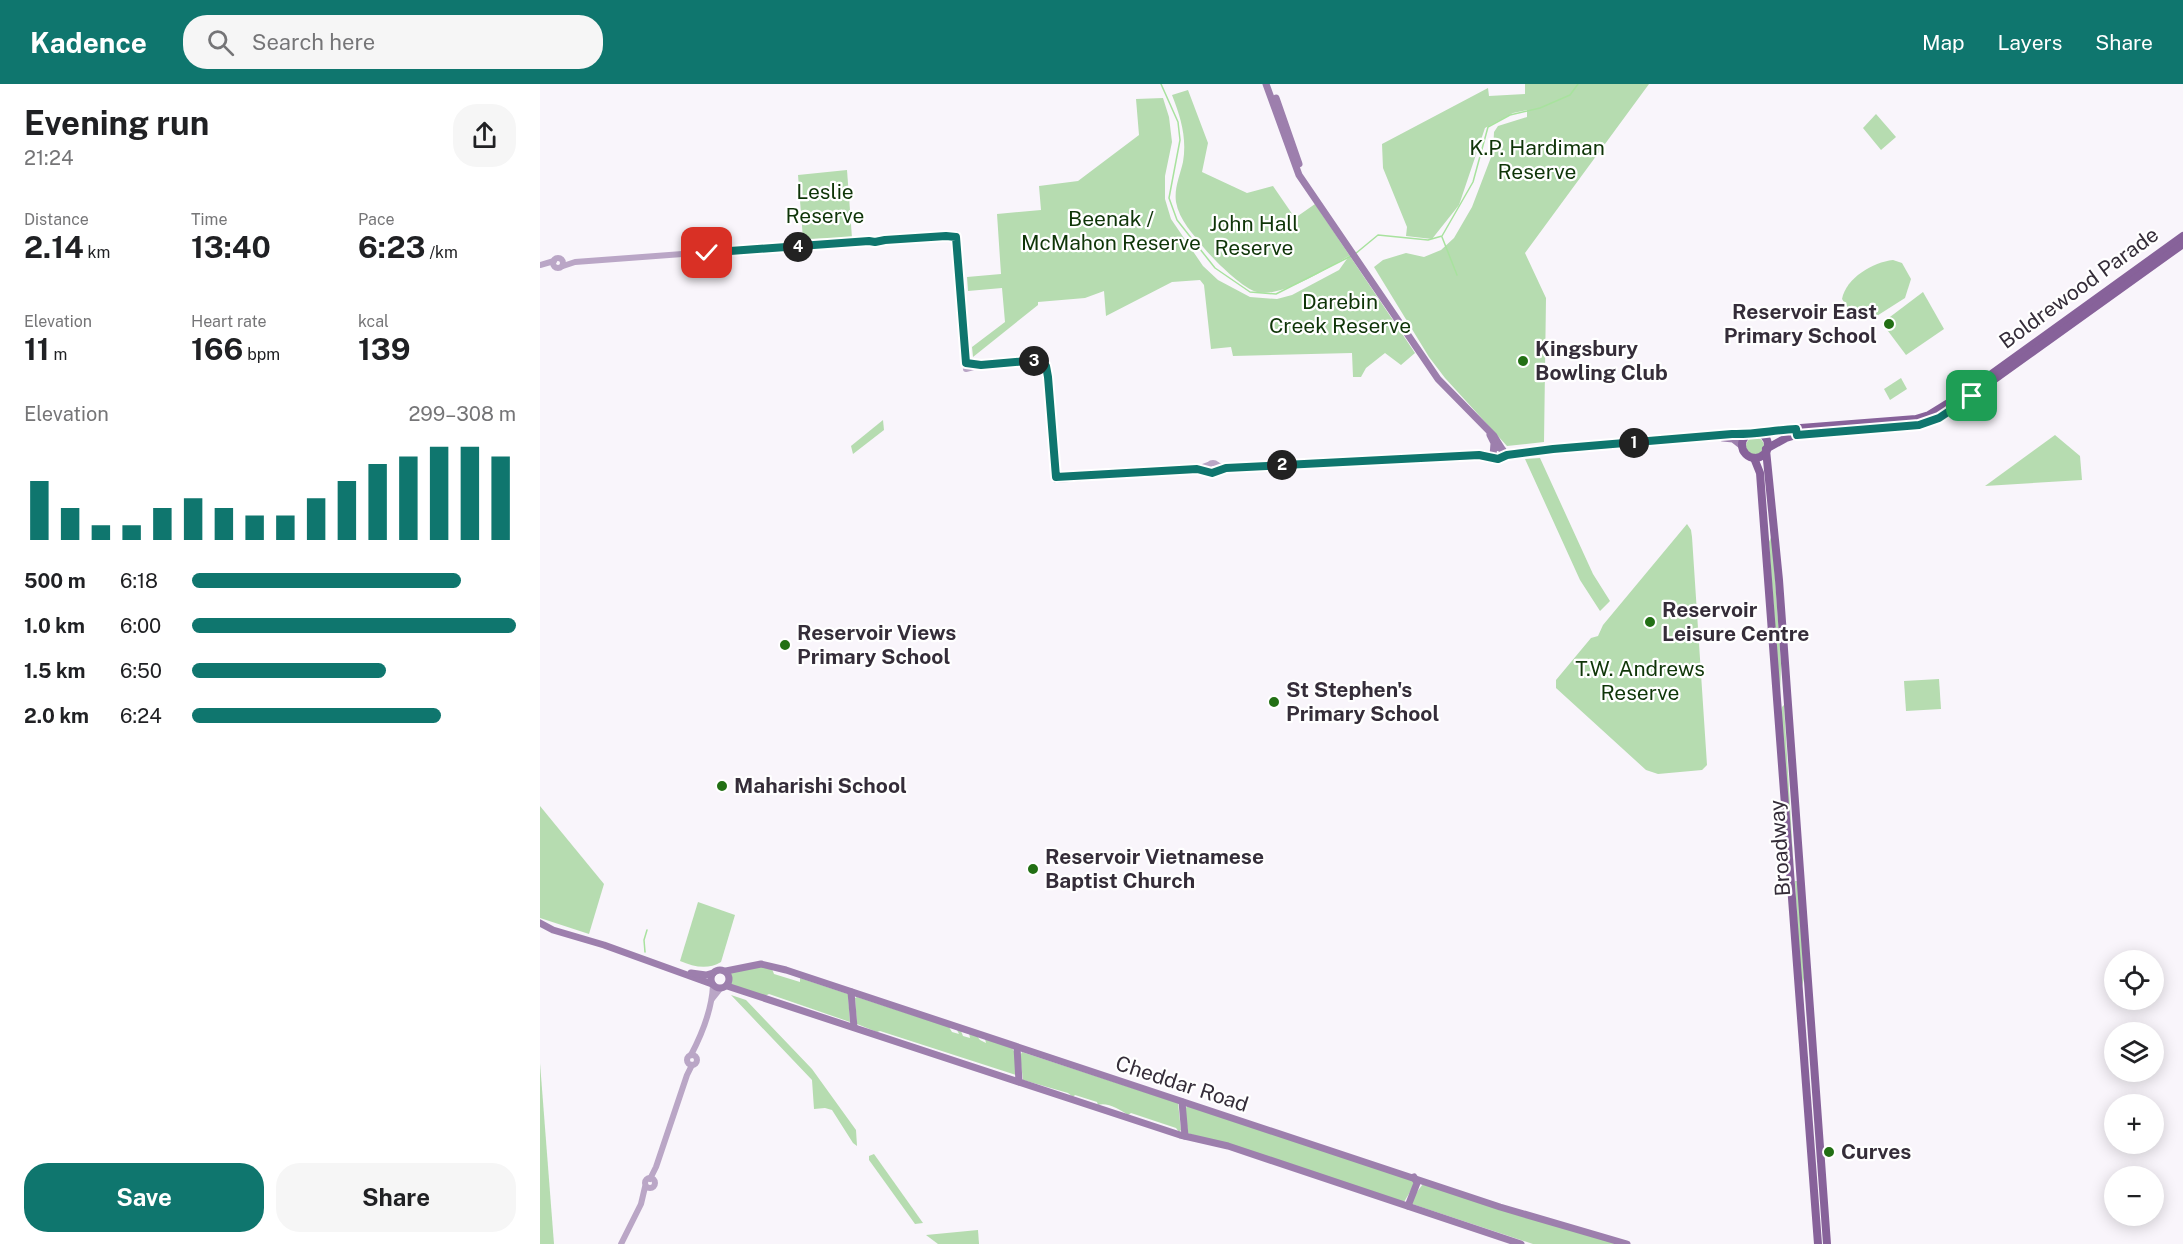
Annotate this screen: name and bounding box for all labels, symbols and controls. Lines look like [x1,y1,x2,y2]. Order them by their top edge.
search box [183,15,603,69]
text: Kadence [30,26,147,59]
icon: search [204,26,237,59]
text: Search here [252,29,375,55]
text: Map [1922,30,1965,55]
text: Layers [1998,30,2062,55]
text: Share [2095,30,2153,55]
text: Evening run [24,104,209,142]
button: share [453,104,516,167]
park label: K.P. Hardiman Reserve [1469,135,1605,184]
text: 21:24 [24,146,73,170]
park label: Leslie Reserve [786,179,864,228]
park label: Beenak / McMahon Reserve [1021,206,1201,255]
text: Distance [24,210,89,229]
text: Time [191,210,227,229]
text: Pace [358,210,395,229]
park label: John Hall Reserve [1209,211,1299,260]
street label: Boldrewood Parade [1994,221,2163,354]
pin [681,227,732,278]
text: 2.14 [24,229,84,265]
text: 13:40 [191,229,271,265]
text: 6:23 [358,229,426,265]
pin: 4 [783,232,813,262]
icon: check [690,236,723,269]
text: 4 [793,237,803,256]
text: km [84,243,110,262]
text: /km [426,243,458,262]
park label: Darebin Creek Reserve [1269,289,1411,338]
place label: Reservoir East Primary School [1724,299,1877,348]
text: Elevation [24,312,92,331]
text: Heart rate [191,312,267,331]
text: kcal [358,312,389,331]
marker: Reservoir East Primary School [1882,317,1896,331]
text: 11 [24,331,50,367]
text: 166 [191,331,243,367]
text: 139 [358,331,410,367]
place label: Kingsbury Bowling Club [1535,336,1668,385]
text: m [50,345,67,364]
text: bpm [243,345,280,364]
pin: 3 [1019,346,1049,376]
text: 3 [1029,351,1039,370]
marker: Kingsbury Bowling Club [1516,354,1530,368]
pin [1946,370,1997,421]
icon: arrive [1955,379,1988,412]
text: Elevation [24,402,109,426]
text: 299–308 m [408,402,516,426]
pin: 1 [1619,428,1649,458]
text: 1 [1631,433,1637,452]
pin: 2 [1267,450,1297,480]
text: 2 [1277,455,1287,474]
text: 500 m [24,569,86,593]
text: 6:18 [120,569,158,593]
place label: Reservoir Leisure Centre [1662,597,1809,646]
text: 1.0 km [24,614,85,638]
text: 6:00 [120,614,161,638]
marker: Reservoir Leisure Centre [1643,615,1657,629]
place label: Reservoir Views Primary School [797,620,956,669]
marker: Reservoir Views Primary School [778,638,792,652]
park label: T.W. Andrews Reserve [1575,656,1705,705]
text: 1.5 km [24,659,85,683]
text: 6:50 [120,659,162,683]
place label: St Stephen's Primary School [1286,677,1439,726]
marker: St Stephen's Primary School [1267,695,1281,709]
text: 2.0 km [24,704,89,728]
text: 6:24 [120,704,162,728]
place label: Maharishi School [734,773,907,798]
marker: Maharishi School [715,779,729,793]
street label: Broadway [1764,799,1795,897]
place label: Reservoir Vietnamese Baptist Church [1045,844,1264,893]
marker: Reservoir Vietnamese Baptist Church [1026,862,1040,876]
map controls [2104,950,2164,1226]
button: locate [2104,950,2164,1010]
button: layers [2104,1022,2164,1082]
street label: Cheddar Road [1113,1050,1252,1117]
button: + [2104,1094,2164,1154]
place label: Curves [1841,1139,1911,1164]
marker: Curves [1822,1145,1836,1159]
button: Save [24,1163,264,1232]
button: Share [276,1163,516,1232]
button: − [2104,1166,2164,1226]

